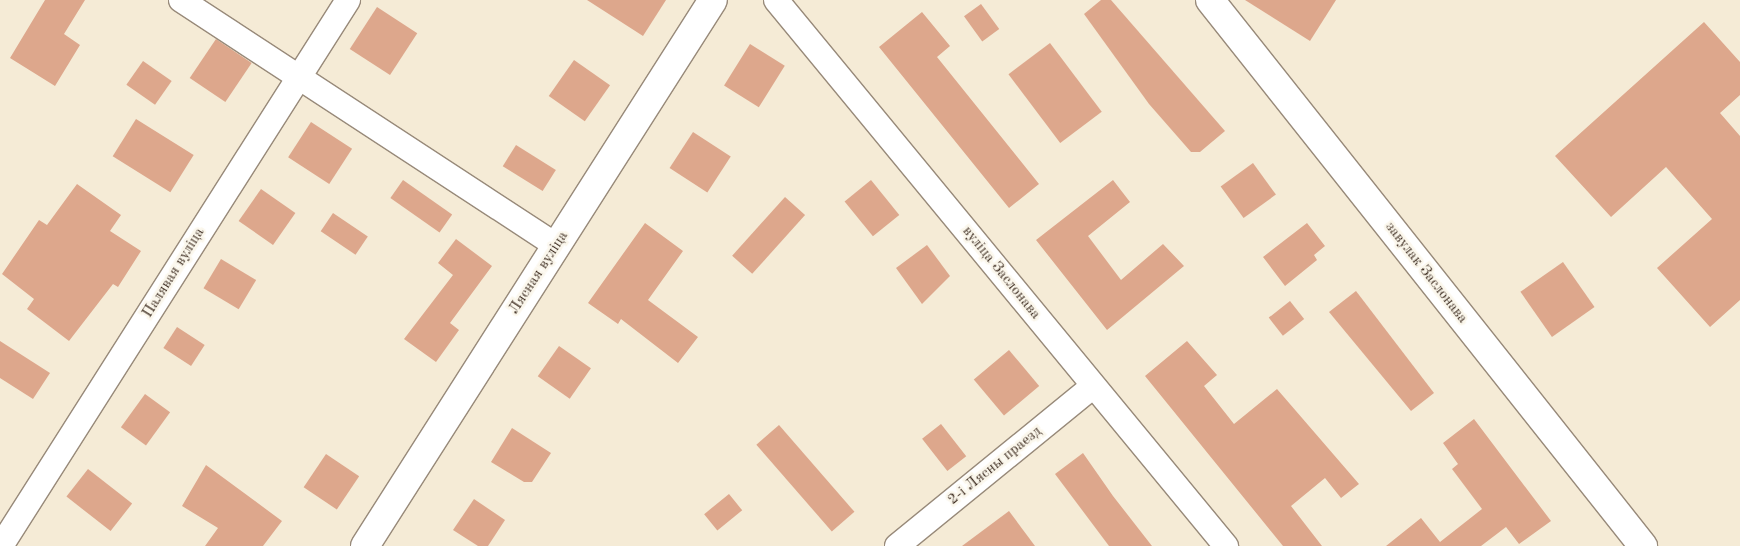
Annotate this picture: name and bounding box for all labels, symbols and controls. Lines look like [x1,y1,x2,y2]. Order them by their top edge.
street label: завулак Заслонава [1381,219,1471,327]
street label: вуліца Заслонава [958,223,1044,323]
street label: Палявая вуліца [139,225,209,321]
street label: Лясная вуліца [506,228,572,318]
street label: 2-і Лясны праезд [945,423,1045,509]

